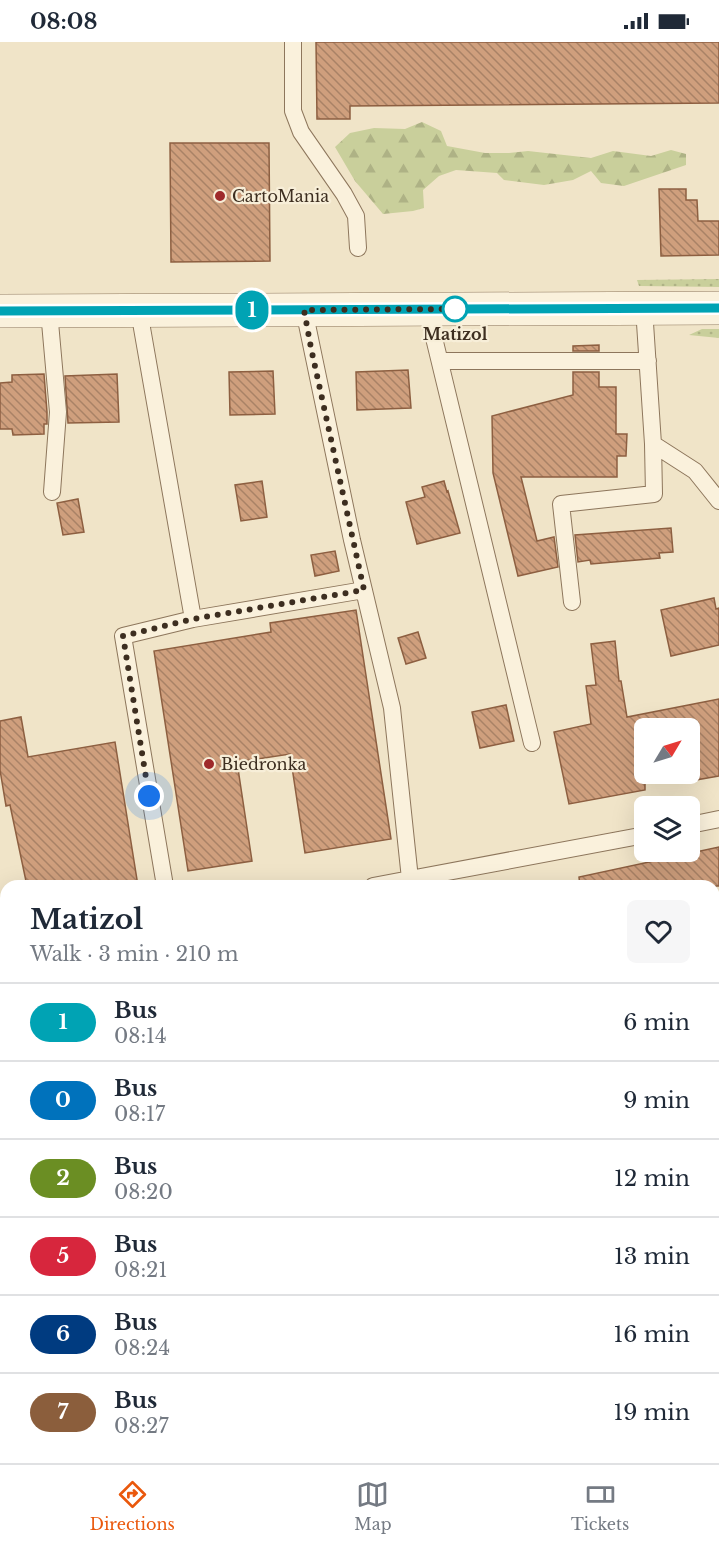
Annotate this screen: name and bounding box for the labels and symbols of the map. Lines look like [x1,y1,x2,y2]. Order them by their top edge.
place label: CartoMania [232,186,329,206]
marker: CartoMania [213,189,227,203]
line badge: 1 [232,290,272,330]
marker: Matizol [442,296,468,322]
place label: Matizol [423,324,488,344]
north arrow [634,718,700,784]
place label: Biedronka [221,754,306,774]
marker: Biedronka [202,757,216,771]
your location [134,781,164,811]

